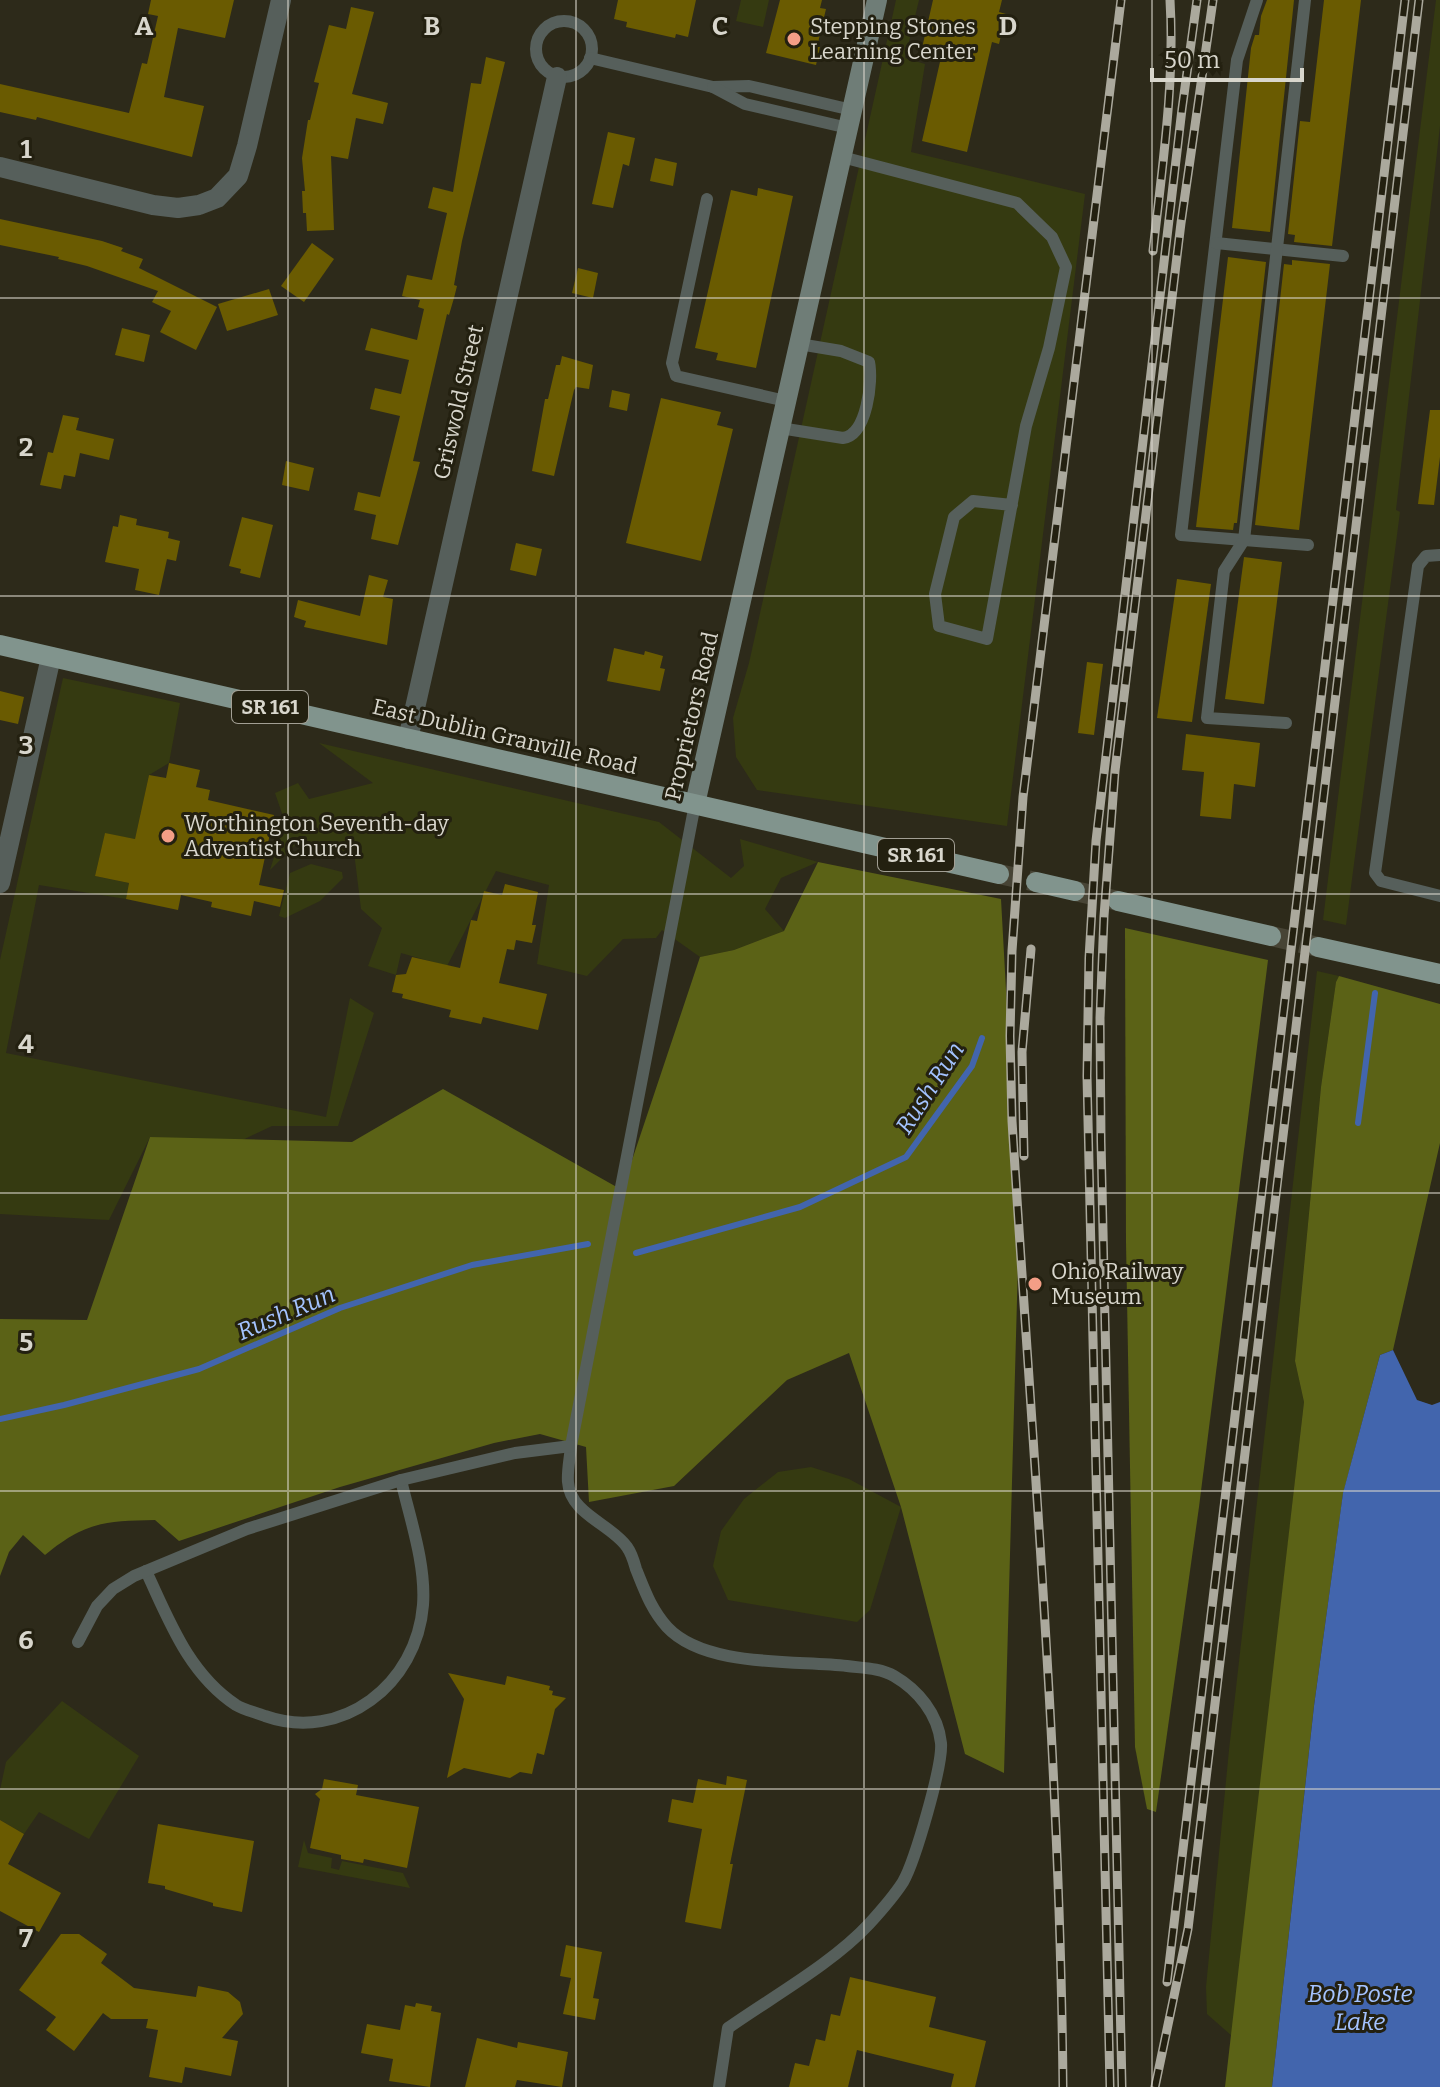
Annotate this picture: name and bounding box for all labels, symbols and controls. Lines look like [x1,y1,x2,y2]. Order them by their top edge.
text: A [135,11,154,42]
text: B [424,11,440,42]
text: C [712,11,728,42]
text: D [999,11,1017,42]
place label: Stepping Stones Learning Center [810,13,976,65]
marker: Stepping Stones Learning Center [785,30,803,48]
scale bar [1152,32,1302,82]
text: 50 m [1164,46,1220,74]
text: 1 [20,134,32,165]
street label: Griswold Street [428,322,489,482]
text: 2 [19,432,33,463]
street label: Proprietors Road [659,629,724,803]
road number: SR 161 [232,691,308,723]
street label: East Dublin Granville Road [370,693,640,780]
text: 3 [19,730,33,761]
place label: Worthington Seventh-day Adventist Church [184,810,449,862]
marker: Worthington Seventh-day Adventist Church [159,827,177,845]
road number: SR 161 [878,839,954,871]
text: 4 [18,1029,34,1060]
water label: Rush Run [890,1037,970,1139]
place label: Ohio Railway Museum [1051,1258,1184,1310]
marker: Ohio Railway Museum [1026,1275,1044,1293]
water label: Rush Run [233,1280,339,1346]
text: 5 [19,1327,33,1358]
text: 6 [18,1625,34,1656]
text: 7 [19,1923,33,1954]
water label: Bob Poste Lake [1307,1980,1413,2036]

